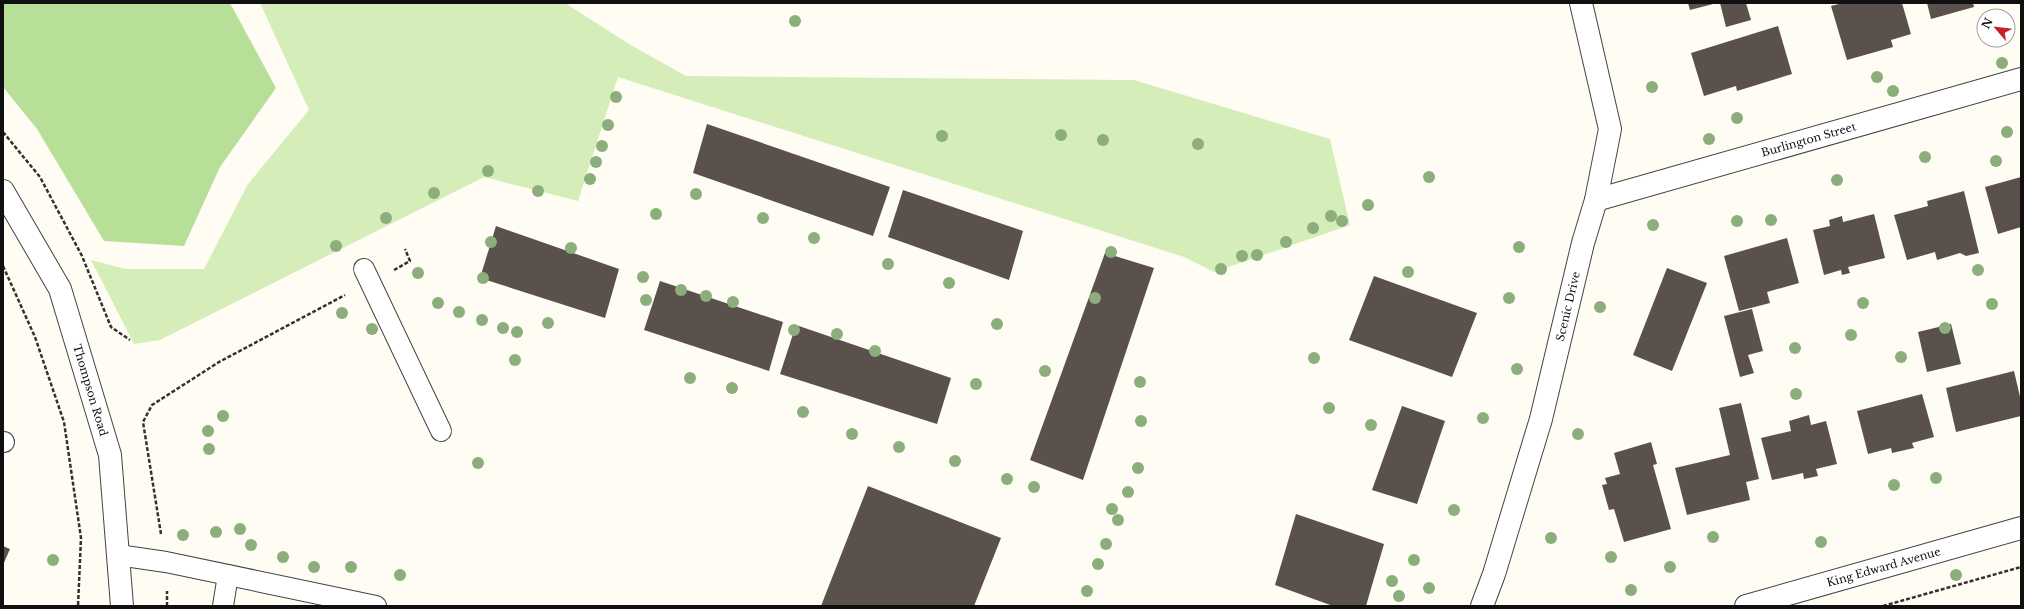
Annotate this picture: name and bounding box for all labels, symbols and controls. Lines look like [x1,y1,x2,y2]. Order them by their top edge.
north arrow [1976,8,2016,48]
text: N [1979,15,1996,31]
street label: Burlington Street [1760,119,1858,160]
street label: Scenic Drive [1553,270,1583,343]
street label: Thompson Road [70,343,111,438]
street label: King Edward Avenue [1825,544,1942,590]

